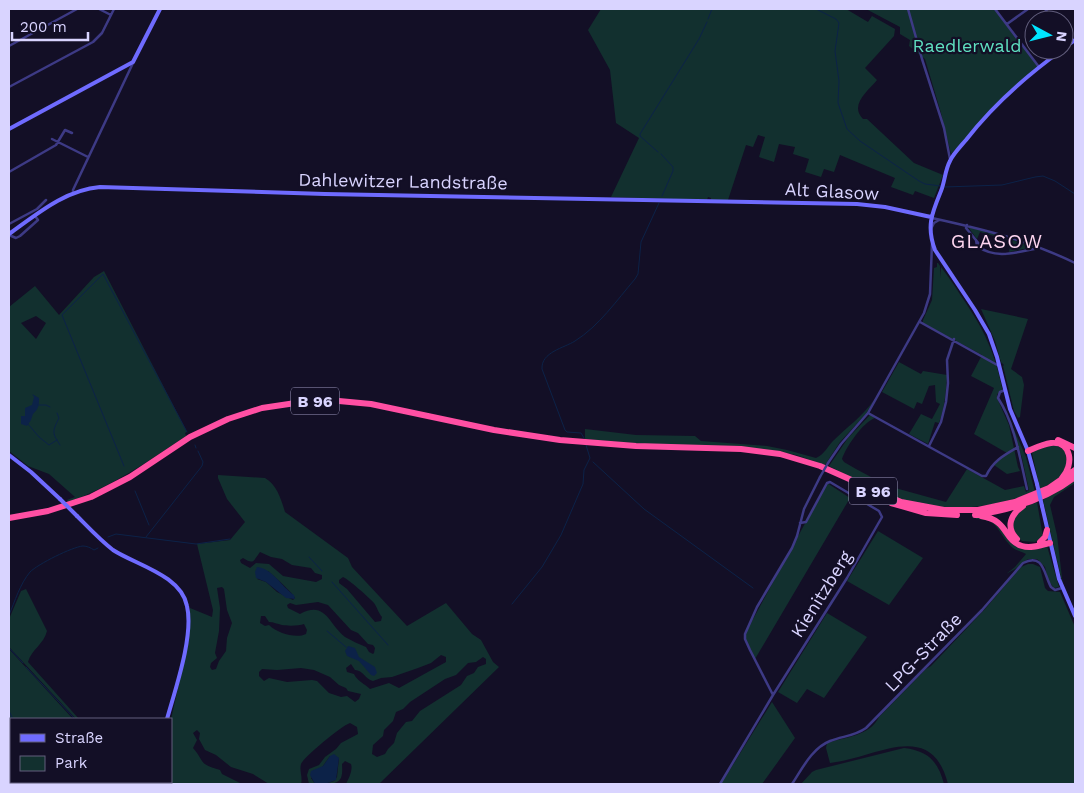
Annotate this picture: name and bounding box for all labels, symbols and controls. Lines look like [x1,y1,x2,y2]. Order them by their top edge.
scale bar [12,10,89,42]
north arrow [1024,10,1074,60]
text: 200 m [20,18,67,36]
text: N [1053,30,1070,43]
park label: Raedlerwald [913,35,1021,56]
street label: Dahlewitzer Landstraße [298,169,508,193]
street label: Alt Glasow [784,178,880,204]
district label: GLASOW [951,229,1043,253]
road number: B 96 [291,388,339,414]
road number: B 96 [849,478,897,504]
street label: Kienitzberg [786,546,856,641]
street label: LPG-Straße [880,608,966,696]
legend [10,718,172,783]
text: Straße [55,729,103,747]
text: Park [55,754,88,772]

